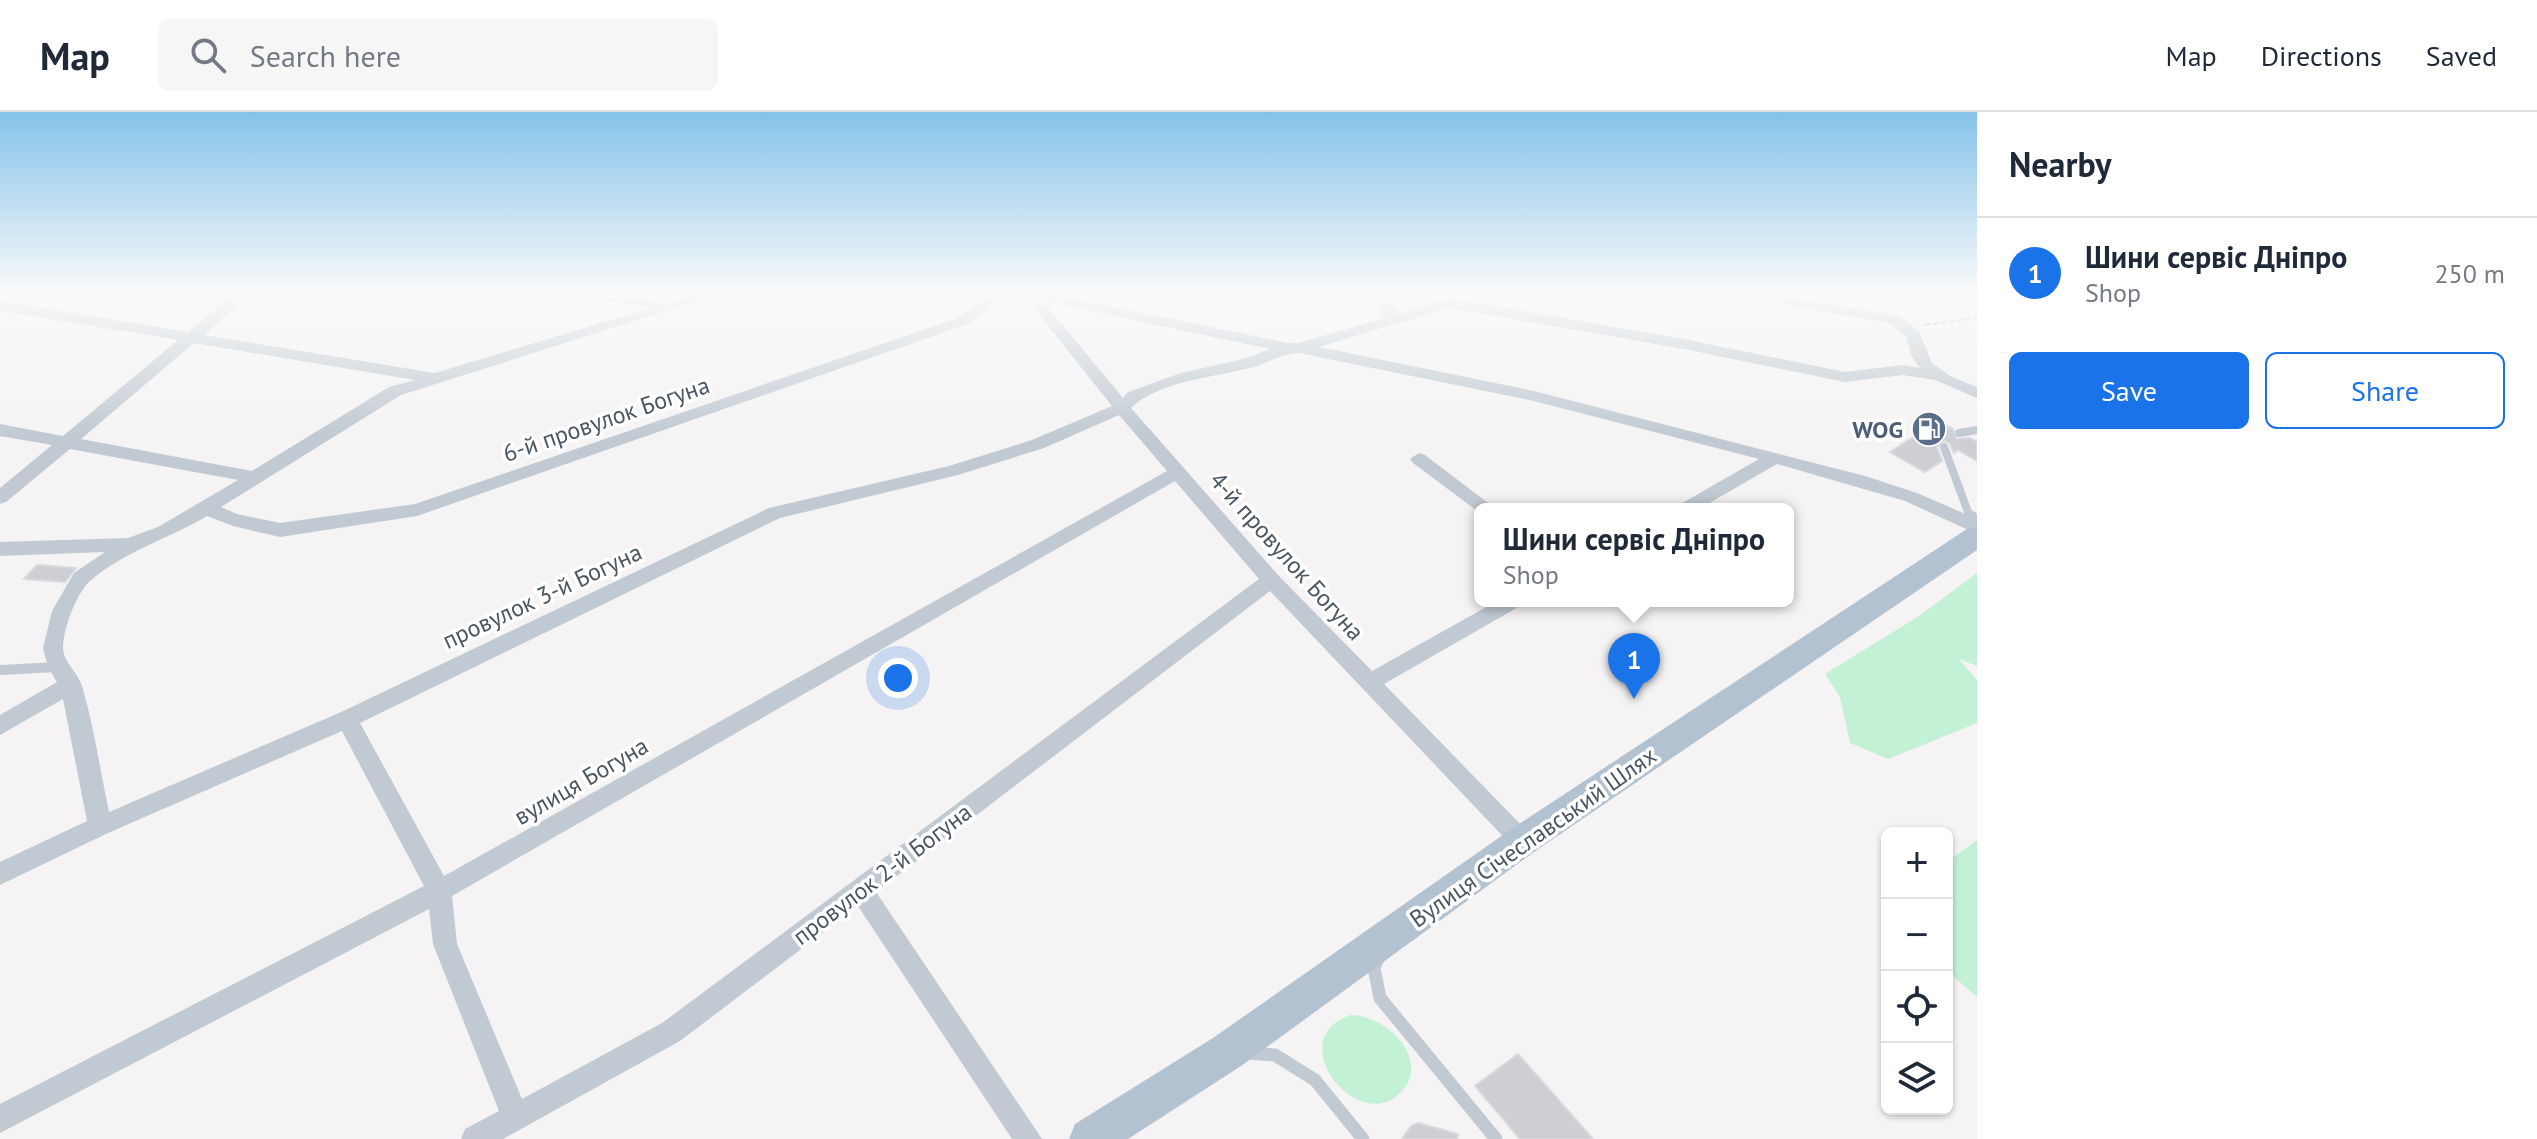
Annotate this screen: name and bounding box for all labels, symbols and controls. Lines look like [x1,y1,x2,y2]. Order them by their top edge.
search box [158,19,718,91]
text: Map [40,31,110,80]
icon: search [186,33,230,77]
text: Search here [250,36,401,75]
text: Map [2166,37,2217,74]
text: Directions [2261,37,2382,74]
text: Saved [2426,37,2497,74]
text: Nearby [2009,142,2111,186]
text: Шини сервіс Дніпро [2085,237,2347,276]
text: 1 [2028,257,2042,290]
text: 250 m [2434,257,2505,290]
text: Shop [2085,276,2141,309]
button: Save [2009,352,2249,429]
button: Share [2265,352,2505,429]
street label: 6-й провулок Богуна [499,369,713,469]
fuel station icon: WOG [1910,410,1948,448]
place label: WOG [1852,414,1903,445]
street label: 4-й провулок Богуна [1203,465,1371,647]
popup [1474,503,1794,607]
text: Шини сервіс Дніпро [1503,519,1765,558]
street label: провулок 3-й Богуна [437,536,647,656]
text: Shop [1503,558,1559,591]
pin: 1 [1608,633,1660,699]
your location [878,658,918,698]
street label: вулиця Богуна [508,730,654,832]
street label: Вулиця Січеславський Шлях [1403,740,1663,934]
street label: провулок 2-й Богуна [786,796,978,952]
map controls [1881,827,1953,1115]
button: + [1881,827,1953,899]
button: − [1881,899,1953,971]
button: locate [1881,971,1953,1043]
button: layers [1881,1043,1953,1115]

